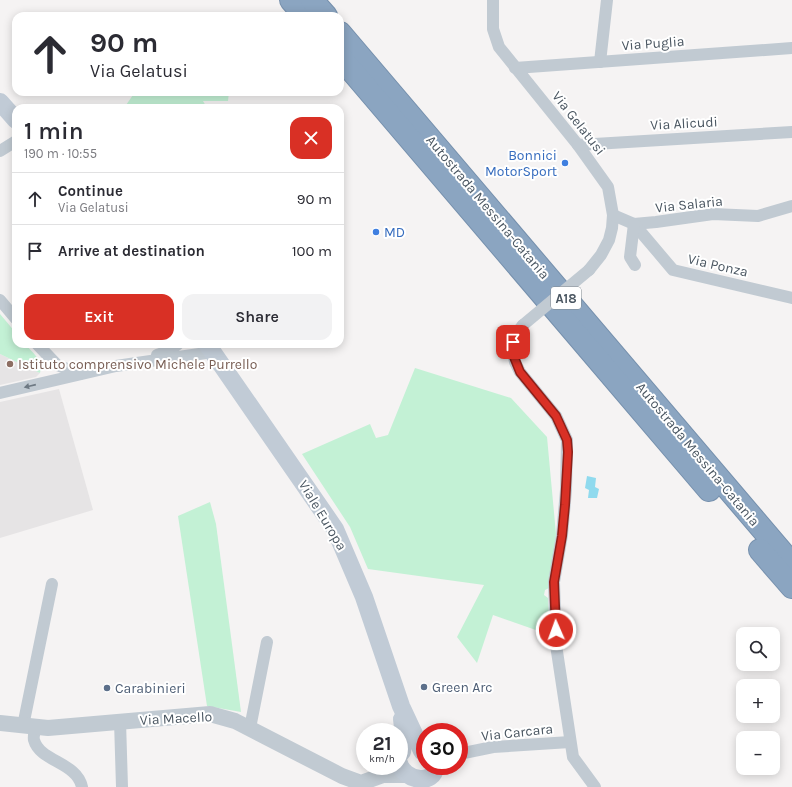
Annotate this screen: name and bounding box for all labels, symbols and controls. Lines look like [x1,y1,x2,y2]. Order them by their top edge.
text: 90 m [90,26,158,59]
icon: ahead [24,28,76,80]
street label: Via Puglia [621,33,685,54]
text: Via Gelatusi [90,60,188,82]
street label: Via Gelatusi [548,88,609,159]
street label: Via Alicudi [650,113,718,134]
text: 1 min [24,117,84,145]
button: close [290,117,332,159]
street label: Autostrada Messina-Catania [422,132,553,283]
text: 190 m · 10:55 [24,146,97,161]
place label: Bonnici MotorSport [485,147,557,180]
marker: Bonnici MotorSport [560,158,570,168]
text: Continue [58,182,123,200]
icon: ahead [24,188,46,210]
text: 90 m [297,190,332,208]
street label: Via Salaria [654,192,724,216]
text: Via Gelatusi [58,200,129,215]
place label: MD [384,224,405,241]
marker: MD [371,227,381,237]
icon: arrive [24,240,46,262]
text: Arrive at destination [58,242,205,260]
text: 100 m [292,242,332,260]
street label: Via Ponza [686,250,750,281]
road number: A18 [551,287,581,309]
button: Exit [24,294,174,340]
button: Share [182,294,332,340]
pin [496,325,530,359]
icon: arrive [502,331,524,353]
place label: Istituto comprensivo Michele Purrello [18,356,257,373]
marker: Istituto comprensivo Michele Purrello [5,359,15,369]
street label: Autostrada Messina-Catania [632,379,763,530]
one-way arrow [24,384,36,390]
street label: Viale Europa [295,477,350,554]
position arrow [535,609,577,651]
map controls [736,627,780,775]
button: search [736,627,780,671]
place label: Green Arc [432,679,493,696]
button: + [736,679,780,723]
place label: Carabinieri [115,680,186,697]
marker: Green Arc [419,682,429,692]
marker: Carabinieri [102,683,112,693]
street label: Via Macello [139,708,213,729]
street label: Via Carcara [480,720,554,745]
speed limit sign: 30 [416,723,468,775]
button: − [736,731,780,775]
text: 21 [372,732,392,755]
text: km/h [369,753,395,765]

